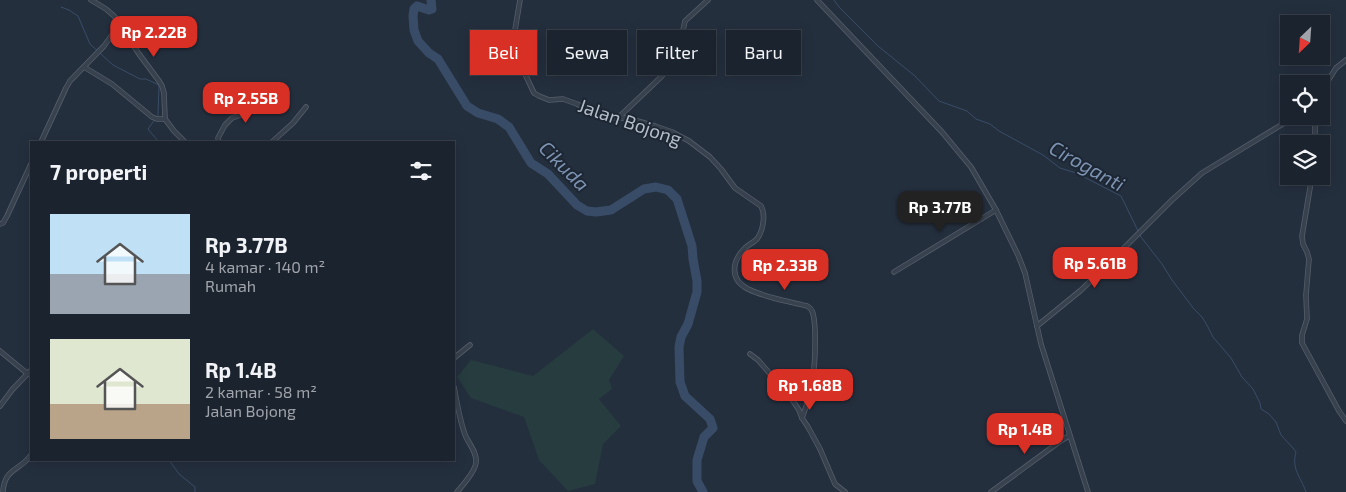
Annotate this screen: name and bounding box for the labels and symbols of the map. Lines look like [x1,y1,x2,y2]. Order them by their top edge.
pin: Rp 2.22B [102,15,206,58]
north arrow [1280,15,1330,65]
pin: Rp 2.55B [194,82,298,124]
street label: Jalan Bojong [575,93,685,150]
water label: Cikuda [535,135,595,195]
water label: Ciroganti [1046,135,1129,196]
pin: Rp 3.77B [888,190,992,233]
pin: Rp 5.61B [1043,246,1147,289]
pin: Rp 2.33B [733,248,837,291]
pin: Rp 1.68B [758,368,862,411]
pin: Rp 1.4B [979,412,1071,455]

